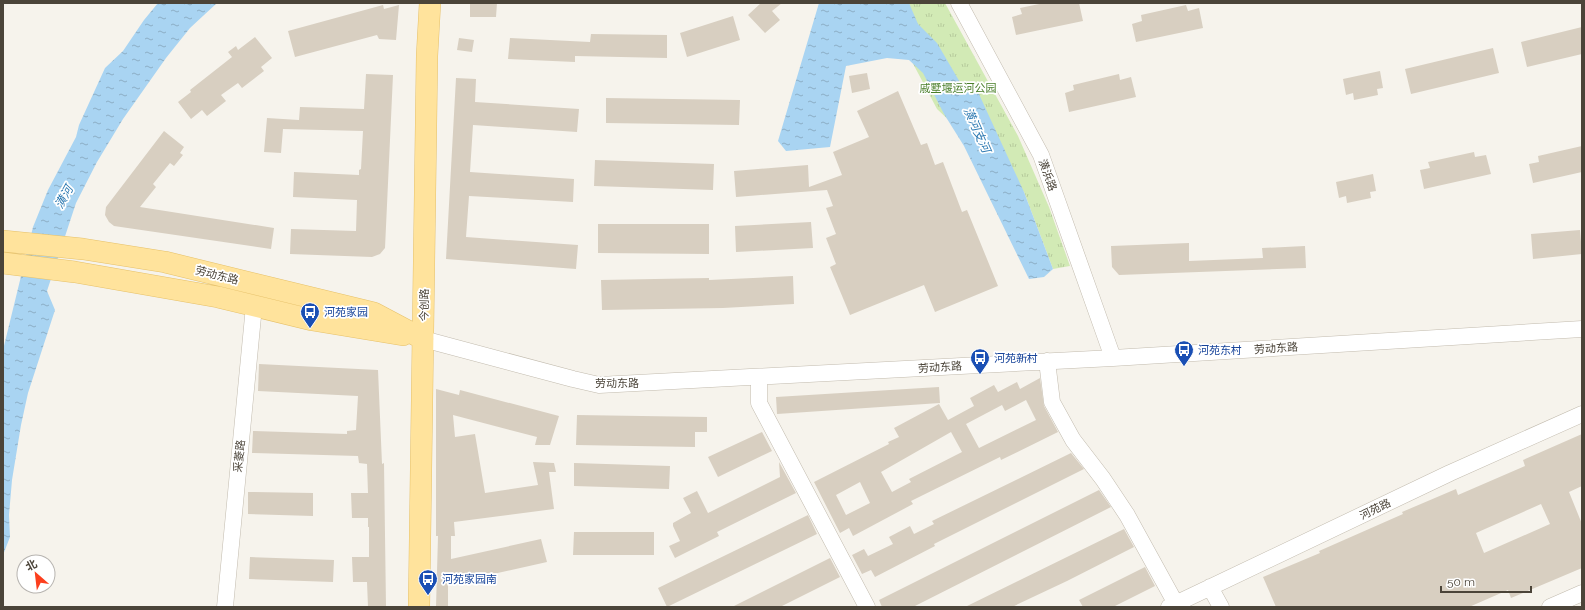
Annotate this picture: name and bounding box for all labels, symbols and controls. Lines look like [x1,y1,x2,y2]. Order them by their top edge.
park label: 戚墅堰运河公园 [920,82,997,95]
water label: 潢河支河 [961,105,994,157]
street label: 潢浜路 [1036,157,1059,193]
water label: 潢河 [52,181,77,211]
street label: 劳动东路 [194,264,240,287]
street label: 今创路 [418,288,431,322]
bus stop icon: 河苑家园 [299,301,321,329]
place label: 河苑家园 [324,306,368,319]
bus stop icon: 河苑东村 [1173,339,1195,367]
street label: 劳动东路 [1254,340,1298,357]
place label: 河苑东村 [1198,344,1242,357]
bus stop icon: 河苑新村 [969,347,991,375]
place label: 河苑新村 [994,352,1038,365]
street label: 劳动东路 [918,359,962,376]
street label: 劳动东路 [595,377,639,390]
street label: 采菱路 [231,439,248,473]
street label: 河苑路 [1358,496,1393,523]
north arrow [16,554,56,594]
text: 北 [24,557,39,574]
bus stop icon: 河苑家园南 [417,568,439,596]
scale bar [1441,568,1531,594]
place label: 河苑家园南 [442,573,497,586]
text: 50 m [1447,575,1475,589]

